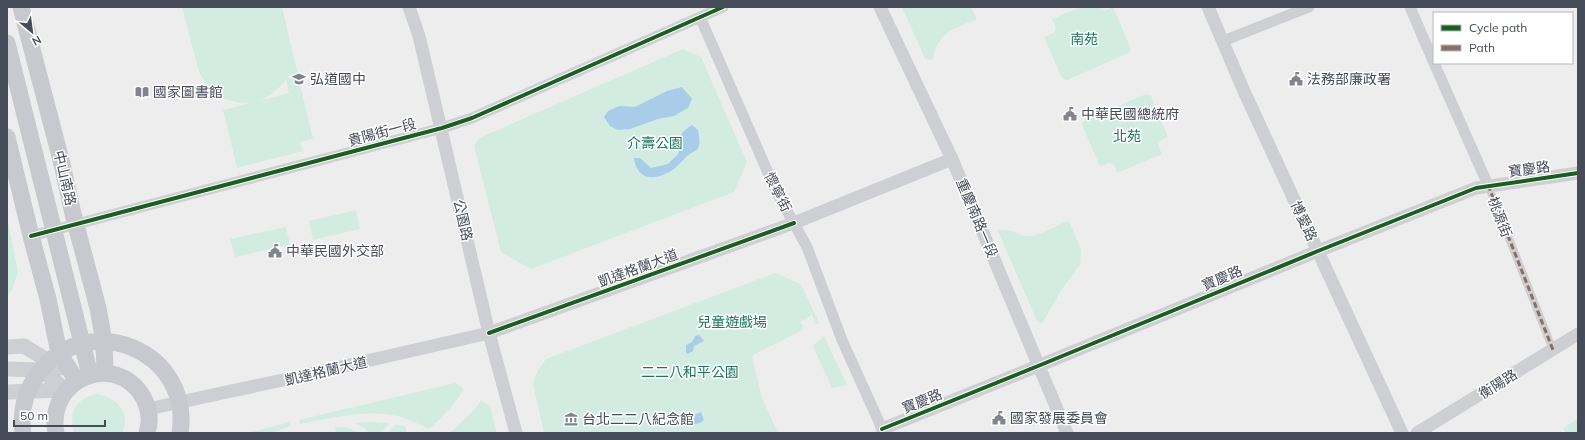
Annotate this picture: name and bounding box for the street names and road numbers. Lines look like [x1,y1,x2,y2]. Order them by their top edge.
street label: 貴陽街一段 [346,114,418,150]
street label: 中山南路 [50,149,80,207]
street label: 寶慶路 [1507,157,1551,181]
street label: 懷寧街 [760,169,796,215]
street label: 重慶南路一段 [952,176,1002,260]
street label: 桃源街 [1484,194,1516,240]
street label: 公園路 [450,198,476,242]
street label: 博愛路 [1287,198,1321,244]
street label: 凱達格蘭大道 [595,245,681,291]
street label: 寶慶路 [1199,262,1245,294]
street label: 凱達格蘭大道 [283,353,369,389]
street label: 衡陽路 [1475,365,1521,403]
street label: 寶慶路 [899,385,945,417]

